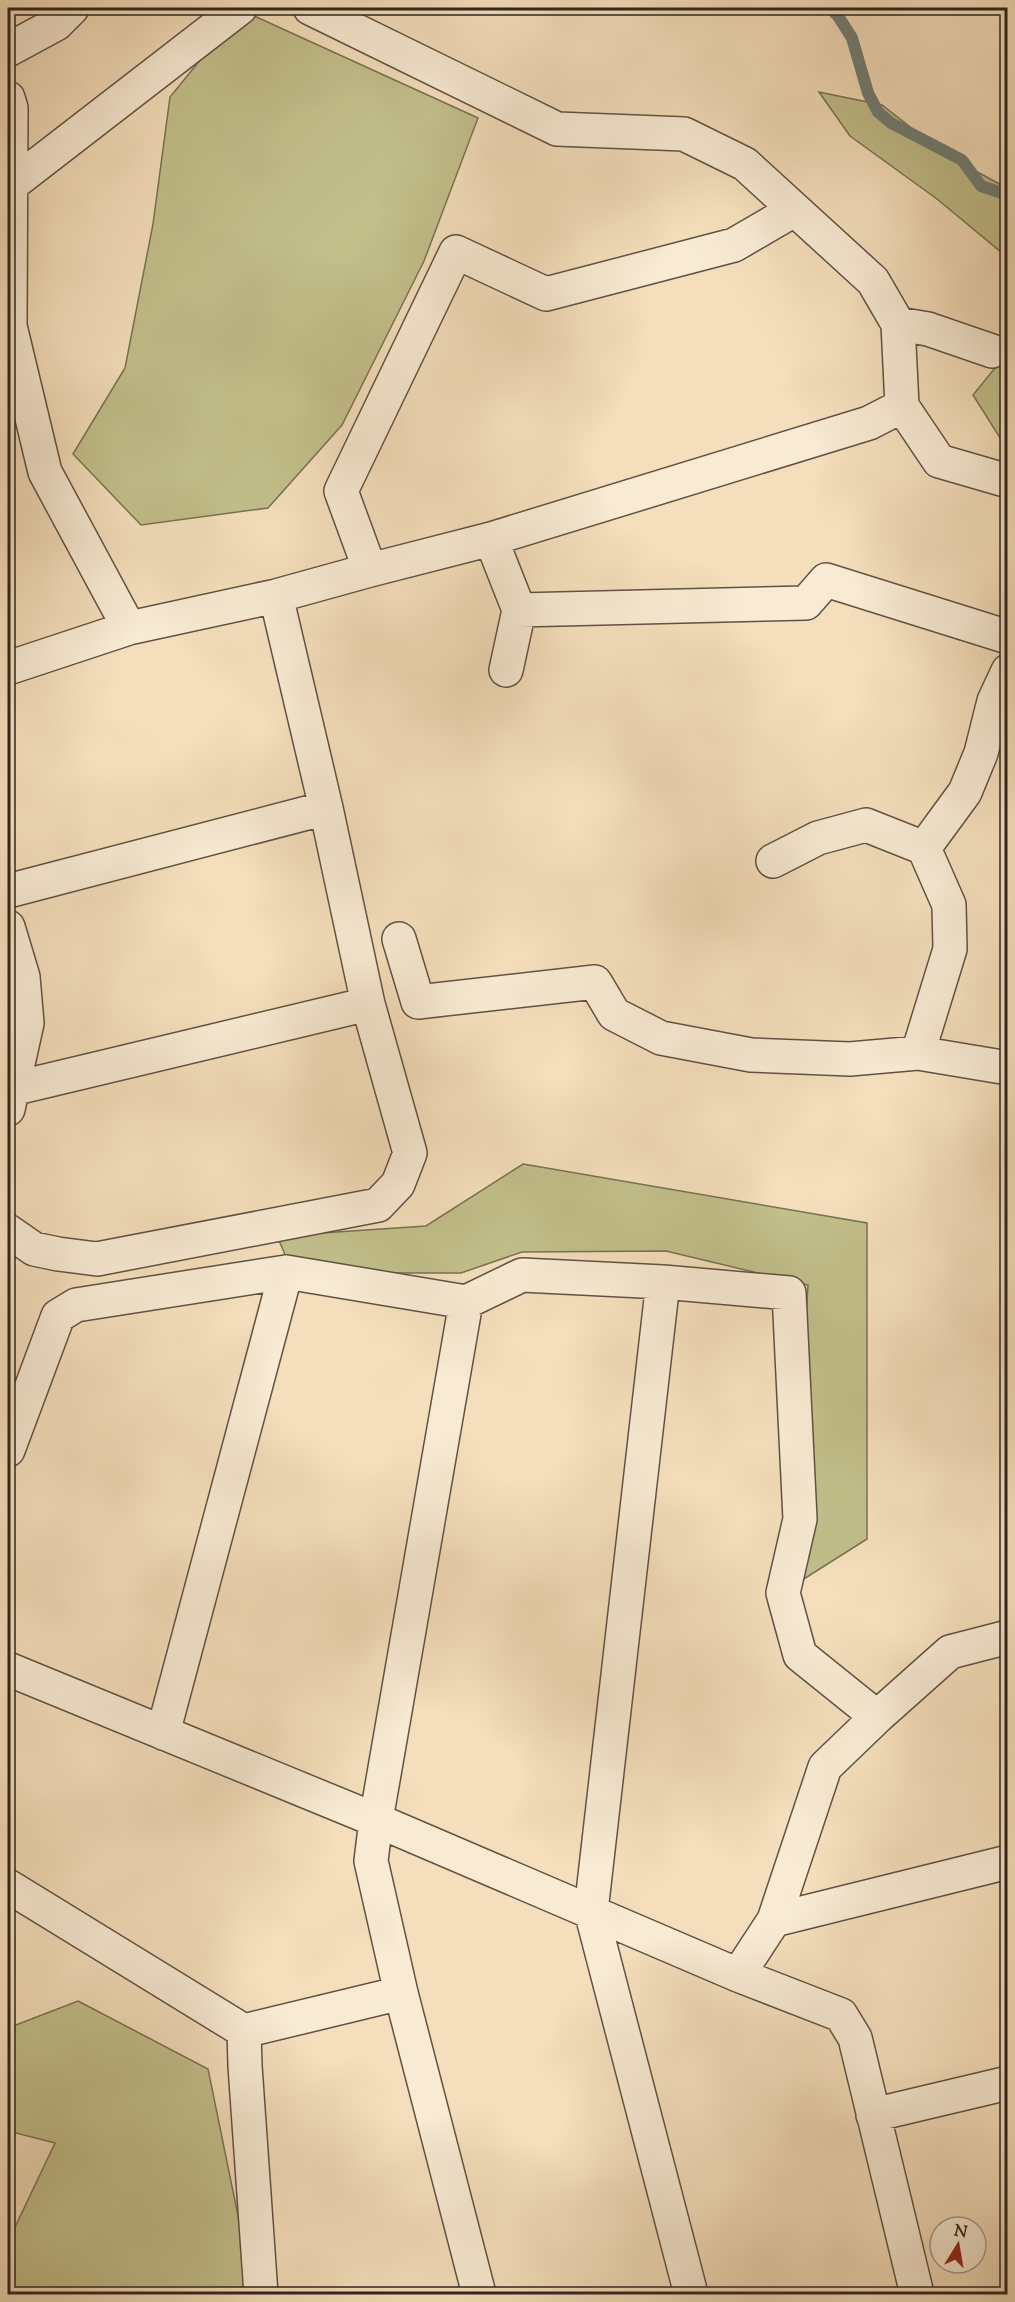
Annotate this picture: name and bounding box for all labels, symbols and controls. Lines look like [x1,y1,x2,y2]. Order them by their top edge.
north arrow [928,2215,988,2275]
text: N [952,2220,969,2245]

